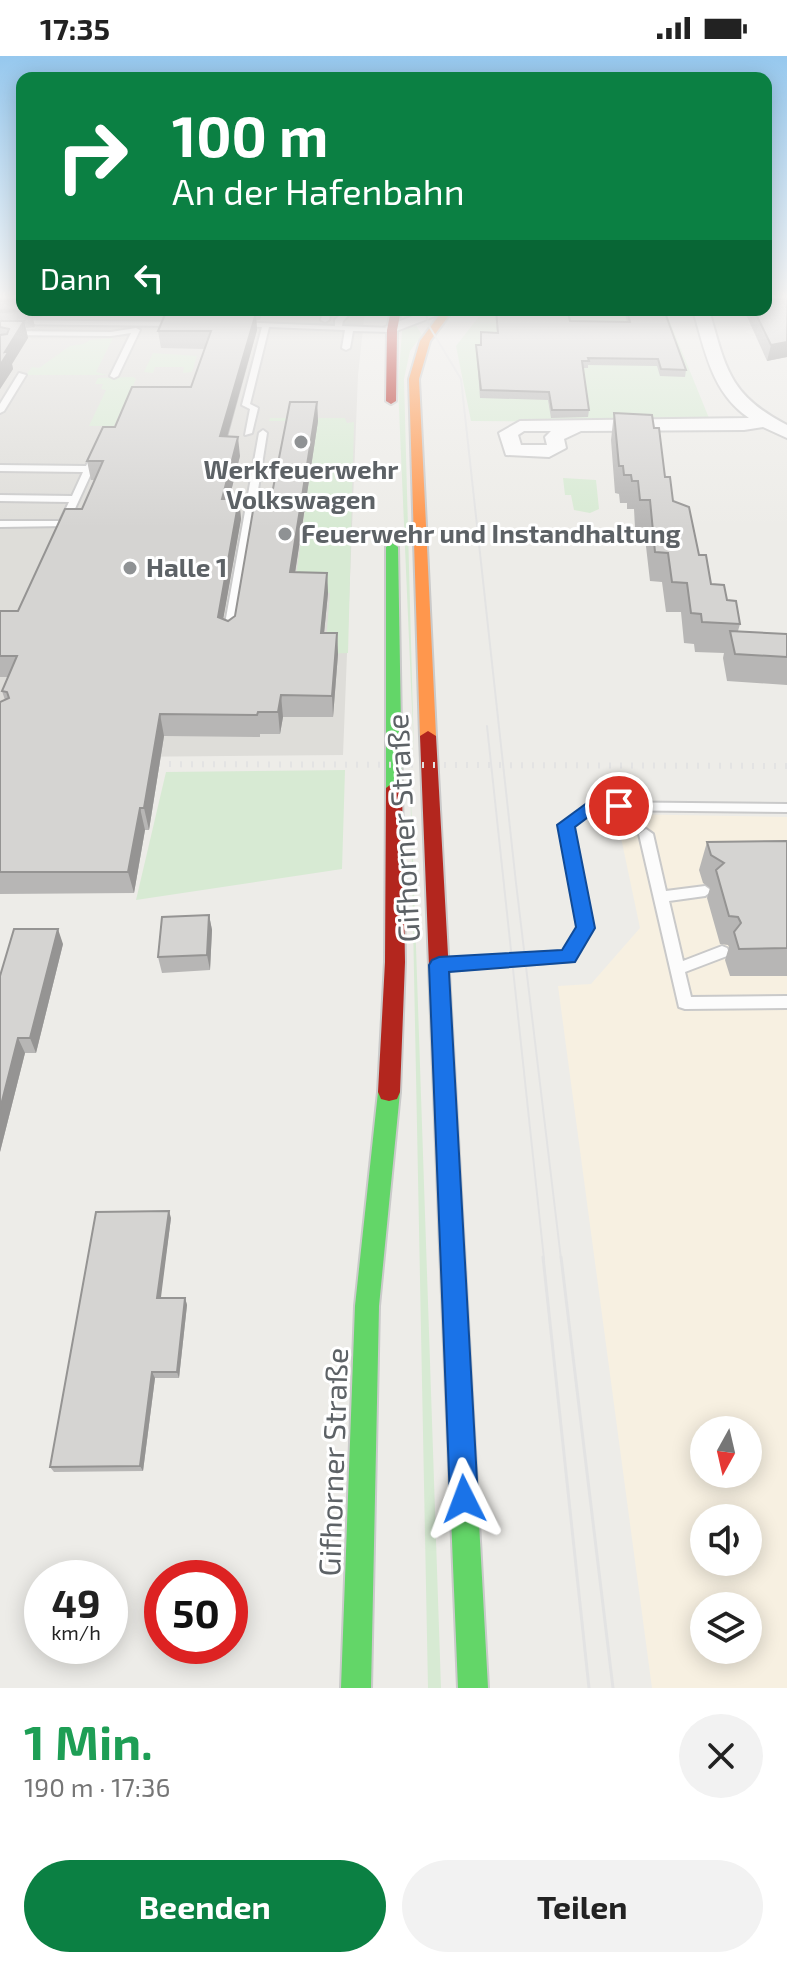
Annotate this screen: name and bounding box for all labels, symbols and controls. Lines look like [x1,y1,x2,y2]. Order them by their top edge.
text: 17:35 [40,10,110,46]
text: 100 m [172,101,328,168]
icon: right [40,104,144,208]
text: An der Hafenbahn [172,169,465,212]
icon: left [127,256,171,300]
text: Dann [40,260,111,296]
marker: Werkfeuerwehr Volkswagen [292,433,310,451]
place label: Werkfeuerwehr Volkswagen [204,453,398,514]
place label: Feuerwehr und Instandhaltung [301,517,681,548]
marker: Feuerwehr und Instandhaltung [276,525,294,543]
place label: Halle 1 [146,551,227,582]
marker: Halle 1 [121,559,139,577]
street label: Gifhorner Straße [378,713,426,943]
pin [585,772,653,840]
icon: arrive [597,784,641,828]
street label: Gifhorner Straße [310,1347,354,1577]
north arrow [690,1416,762,1488]
map controls [690,1416,762,1664]
position arrow [422,1457,506,1541]
button: sound [690,1504,762,1576]
speed limit sign: 50 [144,1560,248,1664]
text: 49 [51,1578,101,1626]
button: layers [690,1592,762,1664]
text: km/h [51,1620,101,1644]
text: 1 Min. [24,1712,153,1770]
button: close [679,1714,763,1798]
text: 190 m · 17:36 [24,1771,170,1802]
button: Beenden [24,1860,386,1952]
button: Teilen [402,1860,763,1952]

